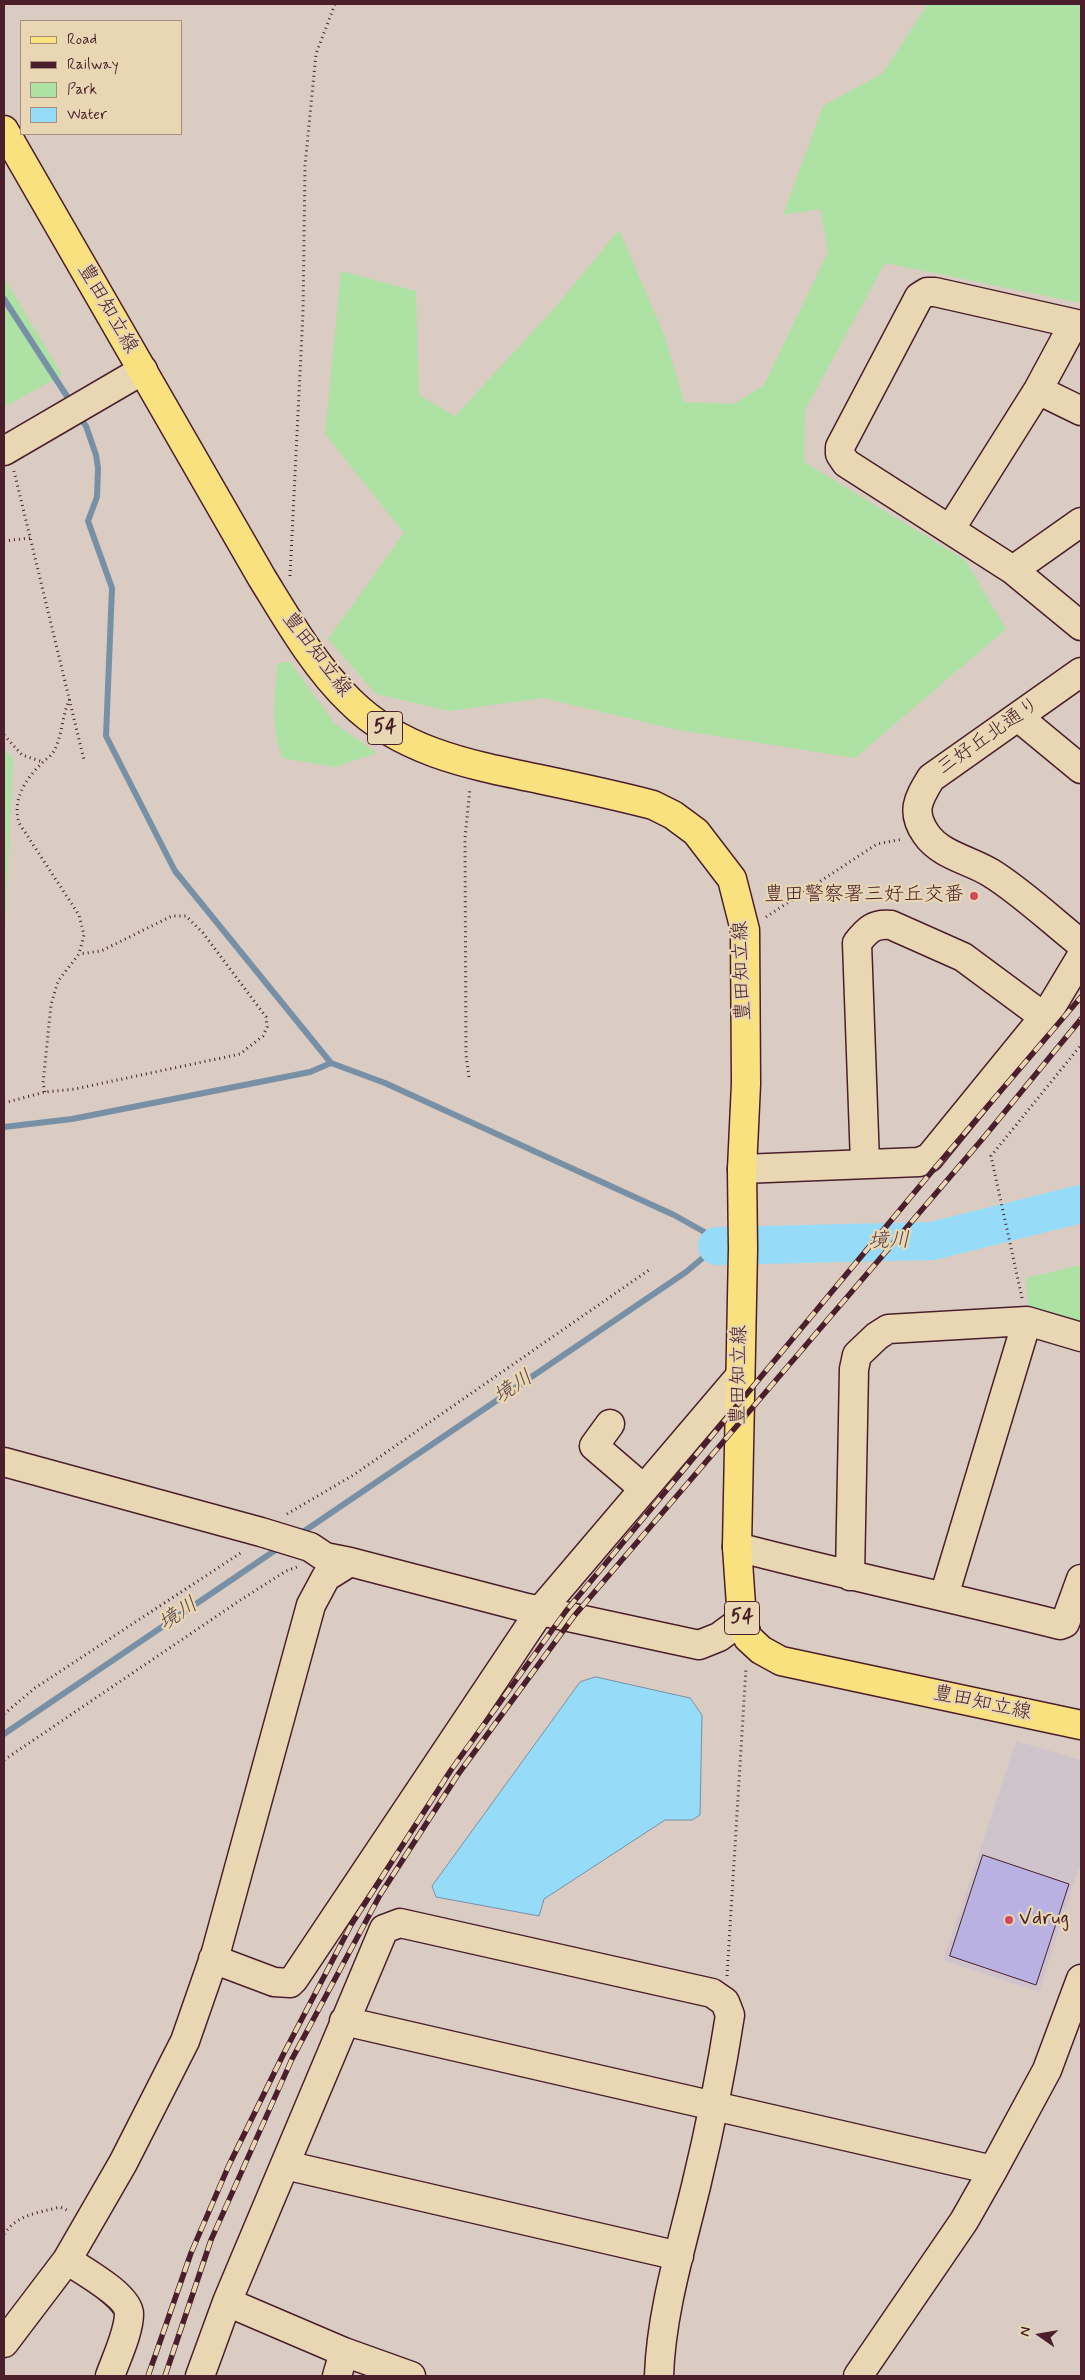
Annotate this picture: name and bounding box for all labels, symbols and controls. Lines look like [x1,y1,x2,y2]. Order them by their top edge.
legend [20,20,182,135]
text: Road [67,30,97,50]
text: Railway [67,55,119,75]
text: Park [67,80,97,100]
text: Water [67,105,107,125]
street label: 豊田知立線 [72,260,142,358]
street label: 豊田知立線 [276,608,356,702]
street label: 三好丘北通り [933,693,1045,781]
road number: 54 [368,711,402,744]
place label: 豊田警察署三好丘交番 [764,884,964,908]
marker: 豊田警察署三好丘交番 [968,890,980,902]
street label: 豊田知立線 [729,921,757,1021]
water label: 境川 [868,1229,910,1255]
street label: 豊田知立線 [727,1325,753,1425]
water label: 境川 [490,1366,538,1410]
water label: 境川 [155,1593,203,1637]
road number: 54 [724,1602,760,1635]
street label: 豊田知立線 [931,1682,1033,1726]
place label: Vdrug [1019,1908,1069,1932]
marker: Vdrug [1003,1914,1015,1926]
north arrow [1015,2310,1065,2360]
text: N [1016,2325,1035,2338]

